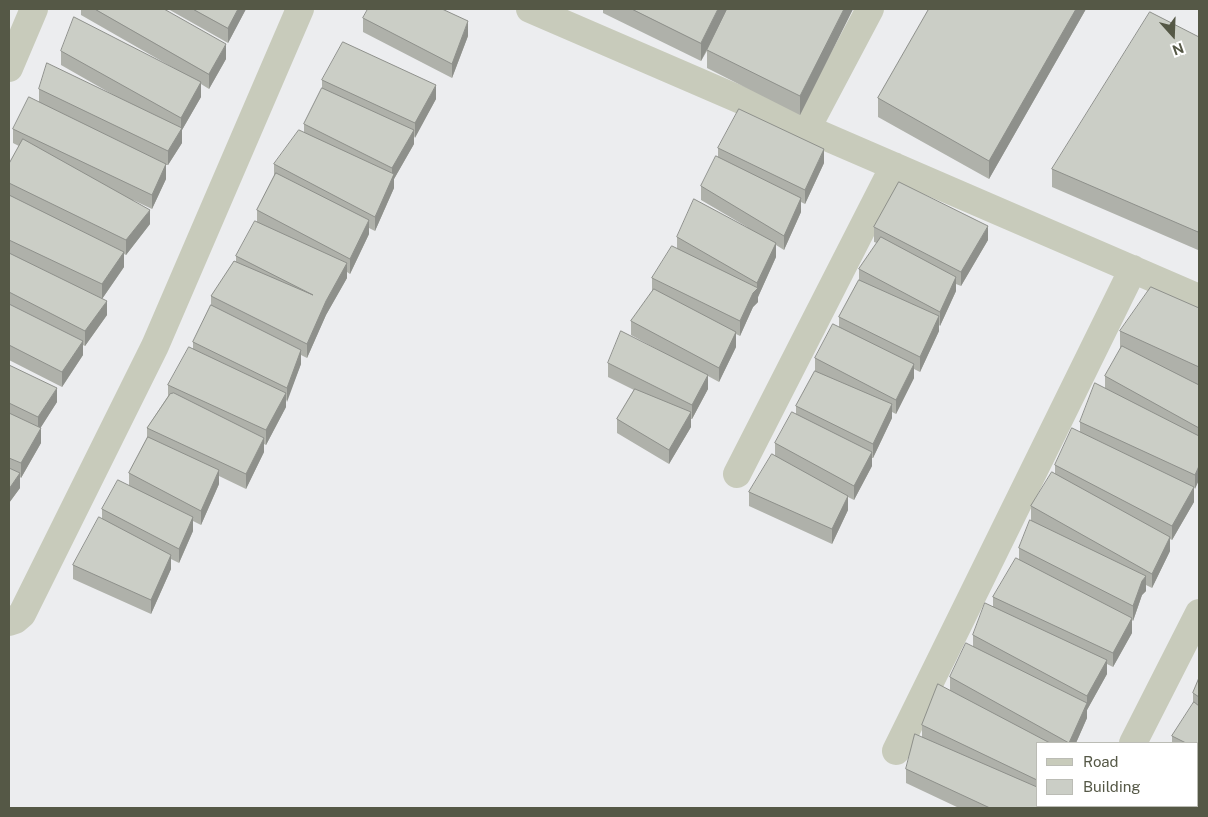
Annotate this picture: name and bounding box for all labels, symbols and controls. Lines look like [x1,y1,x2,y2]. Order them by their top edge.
north arrow [1148,10,1198,60]
text: N [1170,40,1186,58]
legend [1036,742,1198,807]
text: Road [1083,753,1119,770]
text: Building [1083,778,1141,795]

